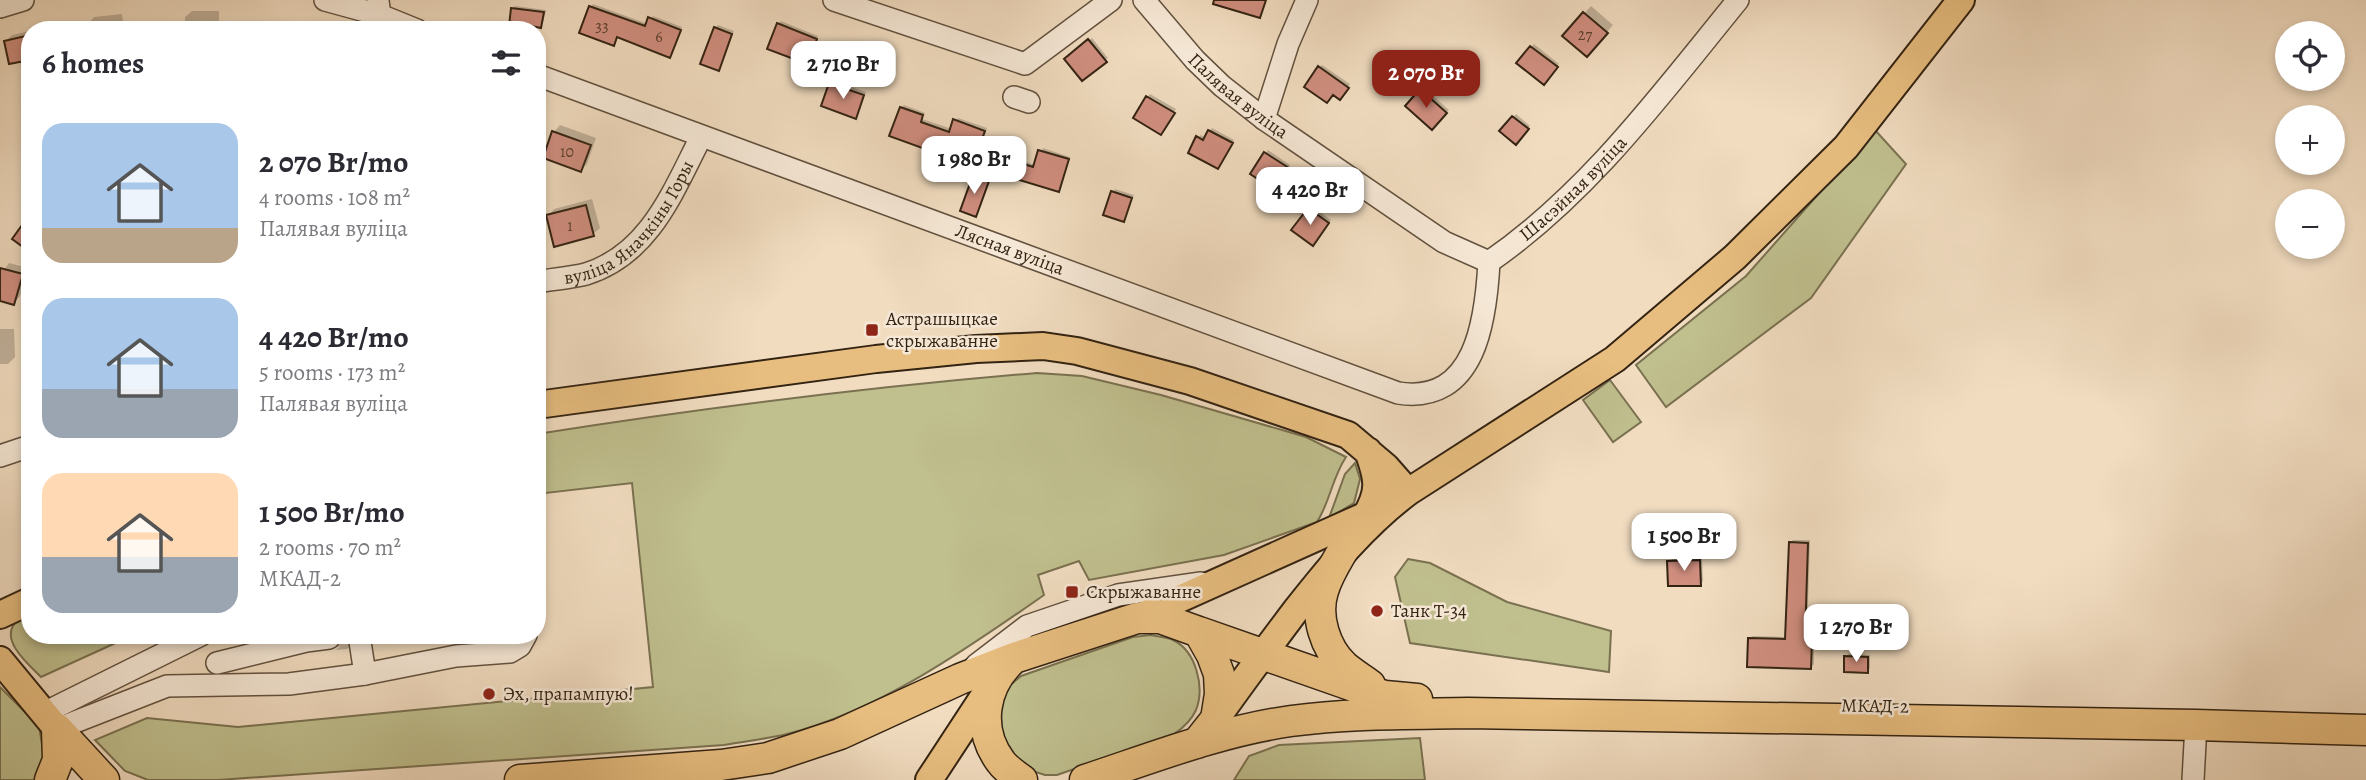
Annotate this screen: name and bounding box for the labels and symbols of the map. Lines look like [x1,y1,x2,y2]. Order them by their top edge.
house number: 33 [595,15,609,37]
house number: 27 [1578,24,1592,46]
house number: 6 [655,26,663,48]
pin: 2 710 Br [771,42,915,101]
street label: Палявая вуліца [1182,47,1294,145]
pin: 2 070 Br [1354,50,1498,110]
street label: Шасэйная вуліца [1514,130,1633,247]
pin: 1 980 Br [902,136,1046,196]
house number: 10 [560,141,574,163]
street label: вуліца Яначкіны Горы [562,156,700,291]
pin: 4 420 Br [1238,168,1382,227]
house number: 1 [567,215,573,237]
street label: Лясная вуліца [952,218,1068,282]
place label: Астрашыцкае скрыжаванне [885,306,998,354]
marker: Астрашыцкае скрыжаванне [864,322,880,338]
pin: 1 500 Br [1612,514,1756,573]
place label: Скрыжаванне [1086,579,1201,605]
marker: Скрыжаванне [1064,584,1080,600]
place label: Танк Т-34 [1391,598,1467,624]
marker: Танк Т-34 [1369,603,1385,619]
pin: 1 270 Br [1784,604,1928,664]
place label: Эх, прапампую! [503,681,634,707]
marker: Эх, прапампую! [481,686,497,702]
street label: МКАД-2 [1841,692,1909,720]

